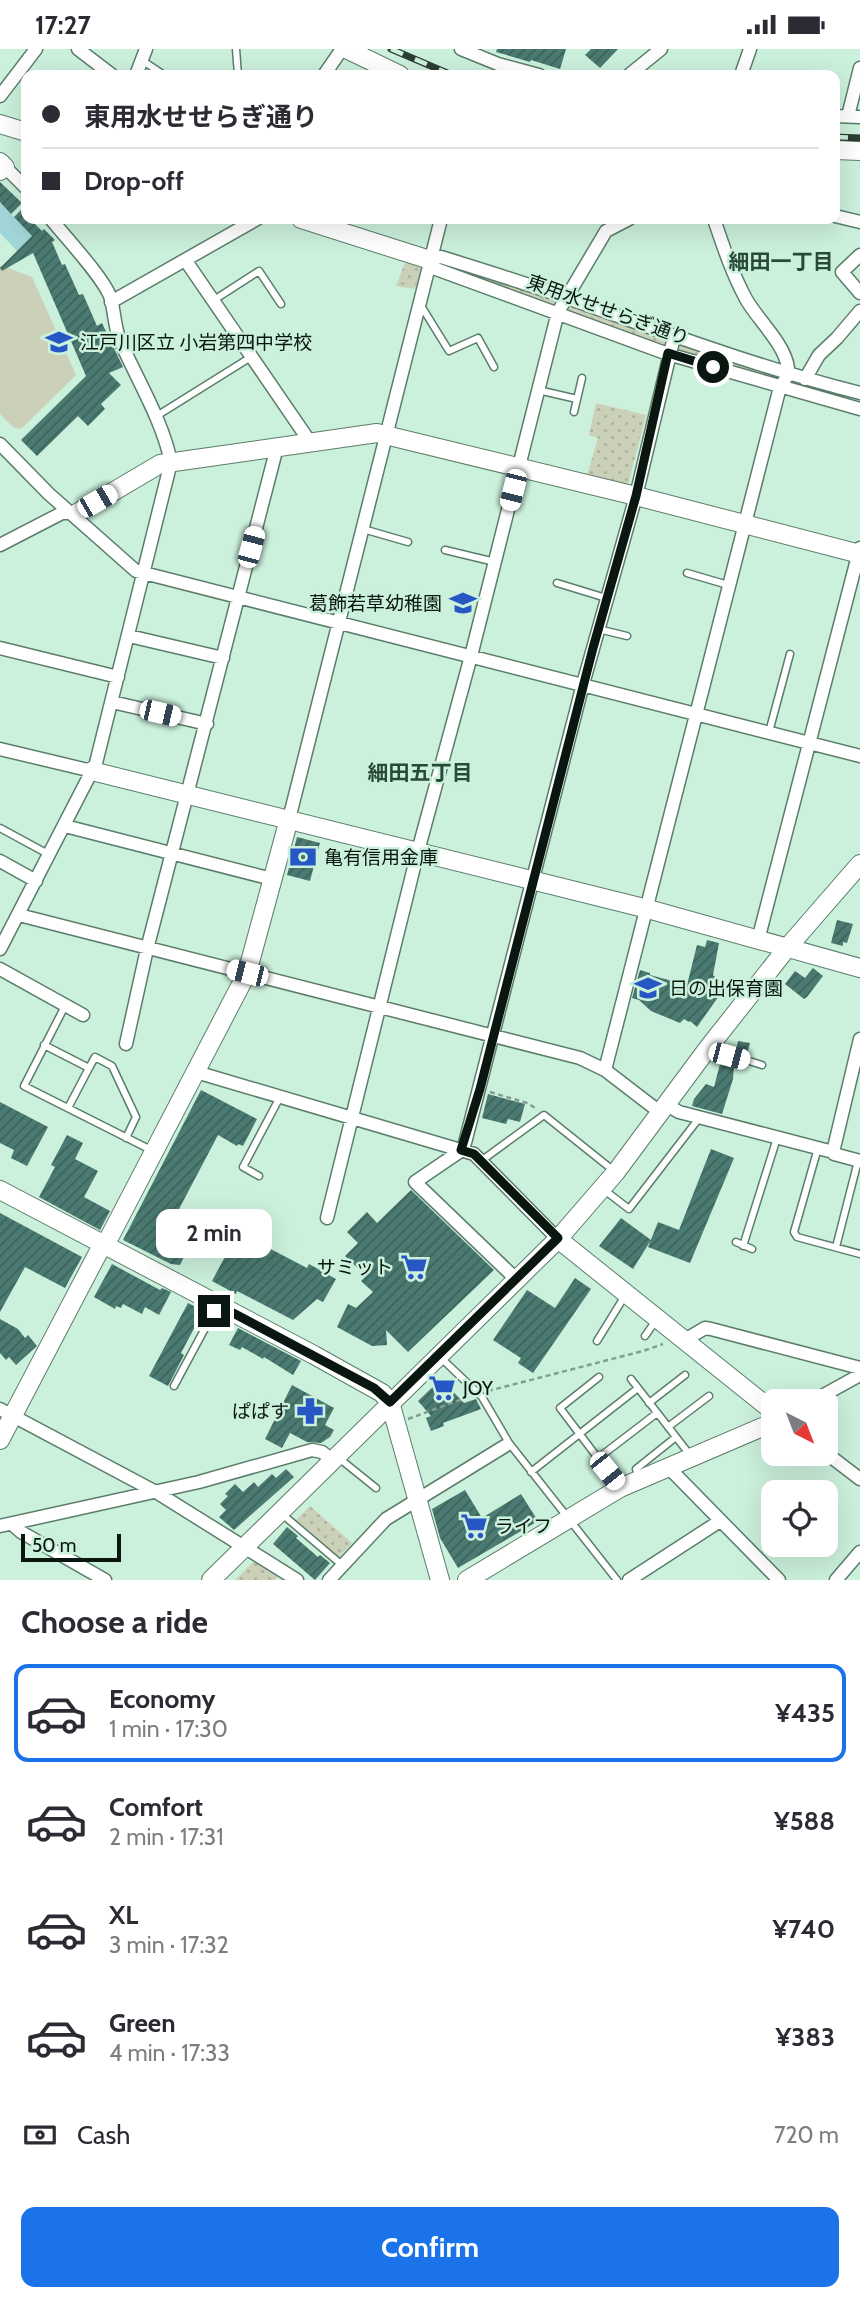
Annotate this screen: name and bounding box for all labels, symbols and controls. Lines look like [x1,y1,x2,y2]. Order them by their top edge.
text: 17:27 [35,9,91,41]
text: 東用水せせらぎ通り [84,101,318,133]
text: Drop-off [84,165,184,197]
district label: 細田一丁目 [729,249,834,274]
street label: 東用水せせらぎ通り [524,270,692,350]
school or university icon: 江戸川区立 小岩第四中学校 [44,327,74,357]
place label: 江戸川区立 小岩第四中学校 [80,331,312,354]
route start [697,351,729,383]
car [498,467,529,513]
car [74,481,121,521]
car [236,524,267,570]
school or university icon: 葛飾若草幼稚園 [448,588,478,618]
place label: 葛飾若草幼稚園 [309,592,442,615]
car [138,698,183,728]
district label: 細田五丁目 [368,760,473,785]
bank icon: 亀有信用金庫 [288,842,318,872]
place label: 亀有信用金庫 [324,846,438,869]
car [225,958,270,988]
school or university icon: 日の出保育園 [633,973,663,1003]
place label: 日の出保育園 [669,977,783,1000]
car [706,1040,753,1072]
callout: 2 min [156,1209,272,1259]
text: 2 min [186,1219,242,1247]
supermarket icon: サミット [399,1252,429,1282]
place label: サミット [317,1256,393,1279]
route end [198,1295,230,1327]
supermarket icon: JOY [427,1373,457,1403]
place label: JOY [462,1377,493,1400]
north arrow [761,1389,838,1467]
map controls [761,1389,838,1557]
pharmacy icon: ぱぱす [295,1396,325,1426]
place label: ぱぱす [232,1400,289,1423]
car [586,1448,629,1494]
button: locate [761,1480,838,1557]
supermarket icon: ライフ [459,1511,489,1541]
place label: ライフ [495,1515,552,1538]
scale bar [21,1531,121,1563]
text: 50 m [32,1534,76,1557]
text: Choose a ride [21,1602,208,1641]
icon: car [25,1682,88,1745]
text: Economy [109,1683,215,1715]
text: ¥435 [775,1697,835,1729]
text: 1 min · 17:30 [109,1715,228,1743]
icon: car [25,1790,88,1853]
text: Comfort [109,1791,203,1823]
text: ¥588 [774,1805,835,1837]
text: 2 min · 17:31 [109,1823,224,1851]
icon: car [25,1898,88,1961]
text: XL [109,1899,138,1931]
text: ¥740 [772,1913,835,1945]
text: 3 min · 17:32 [109,1931,229,1959]
icon: car [25,2006,88,2069]
text: Green [109,2007,176,2039]
text: ¥383 [776,2021,835,2053]
text: 4 min · 17:33 [109,2039,230,2067]
icon: cash [21,2116,59,2154]
text: Cash [77,2119,130,2151]
text: 720 m [774,2121,839,2149]
button: Confirm [21,2207,839,2287]

